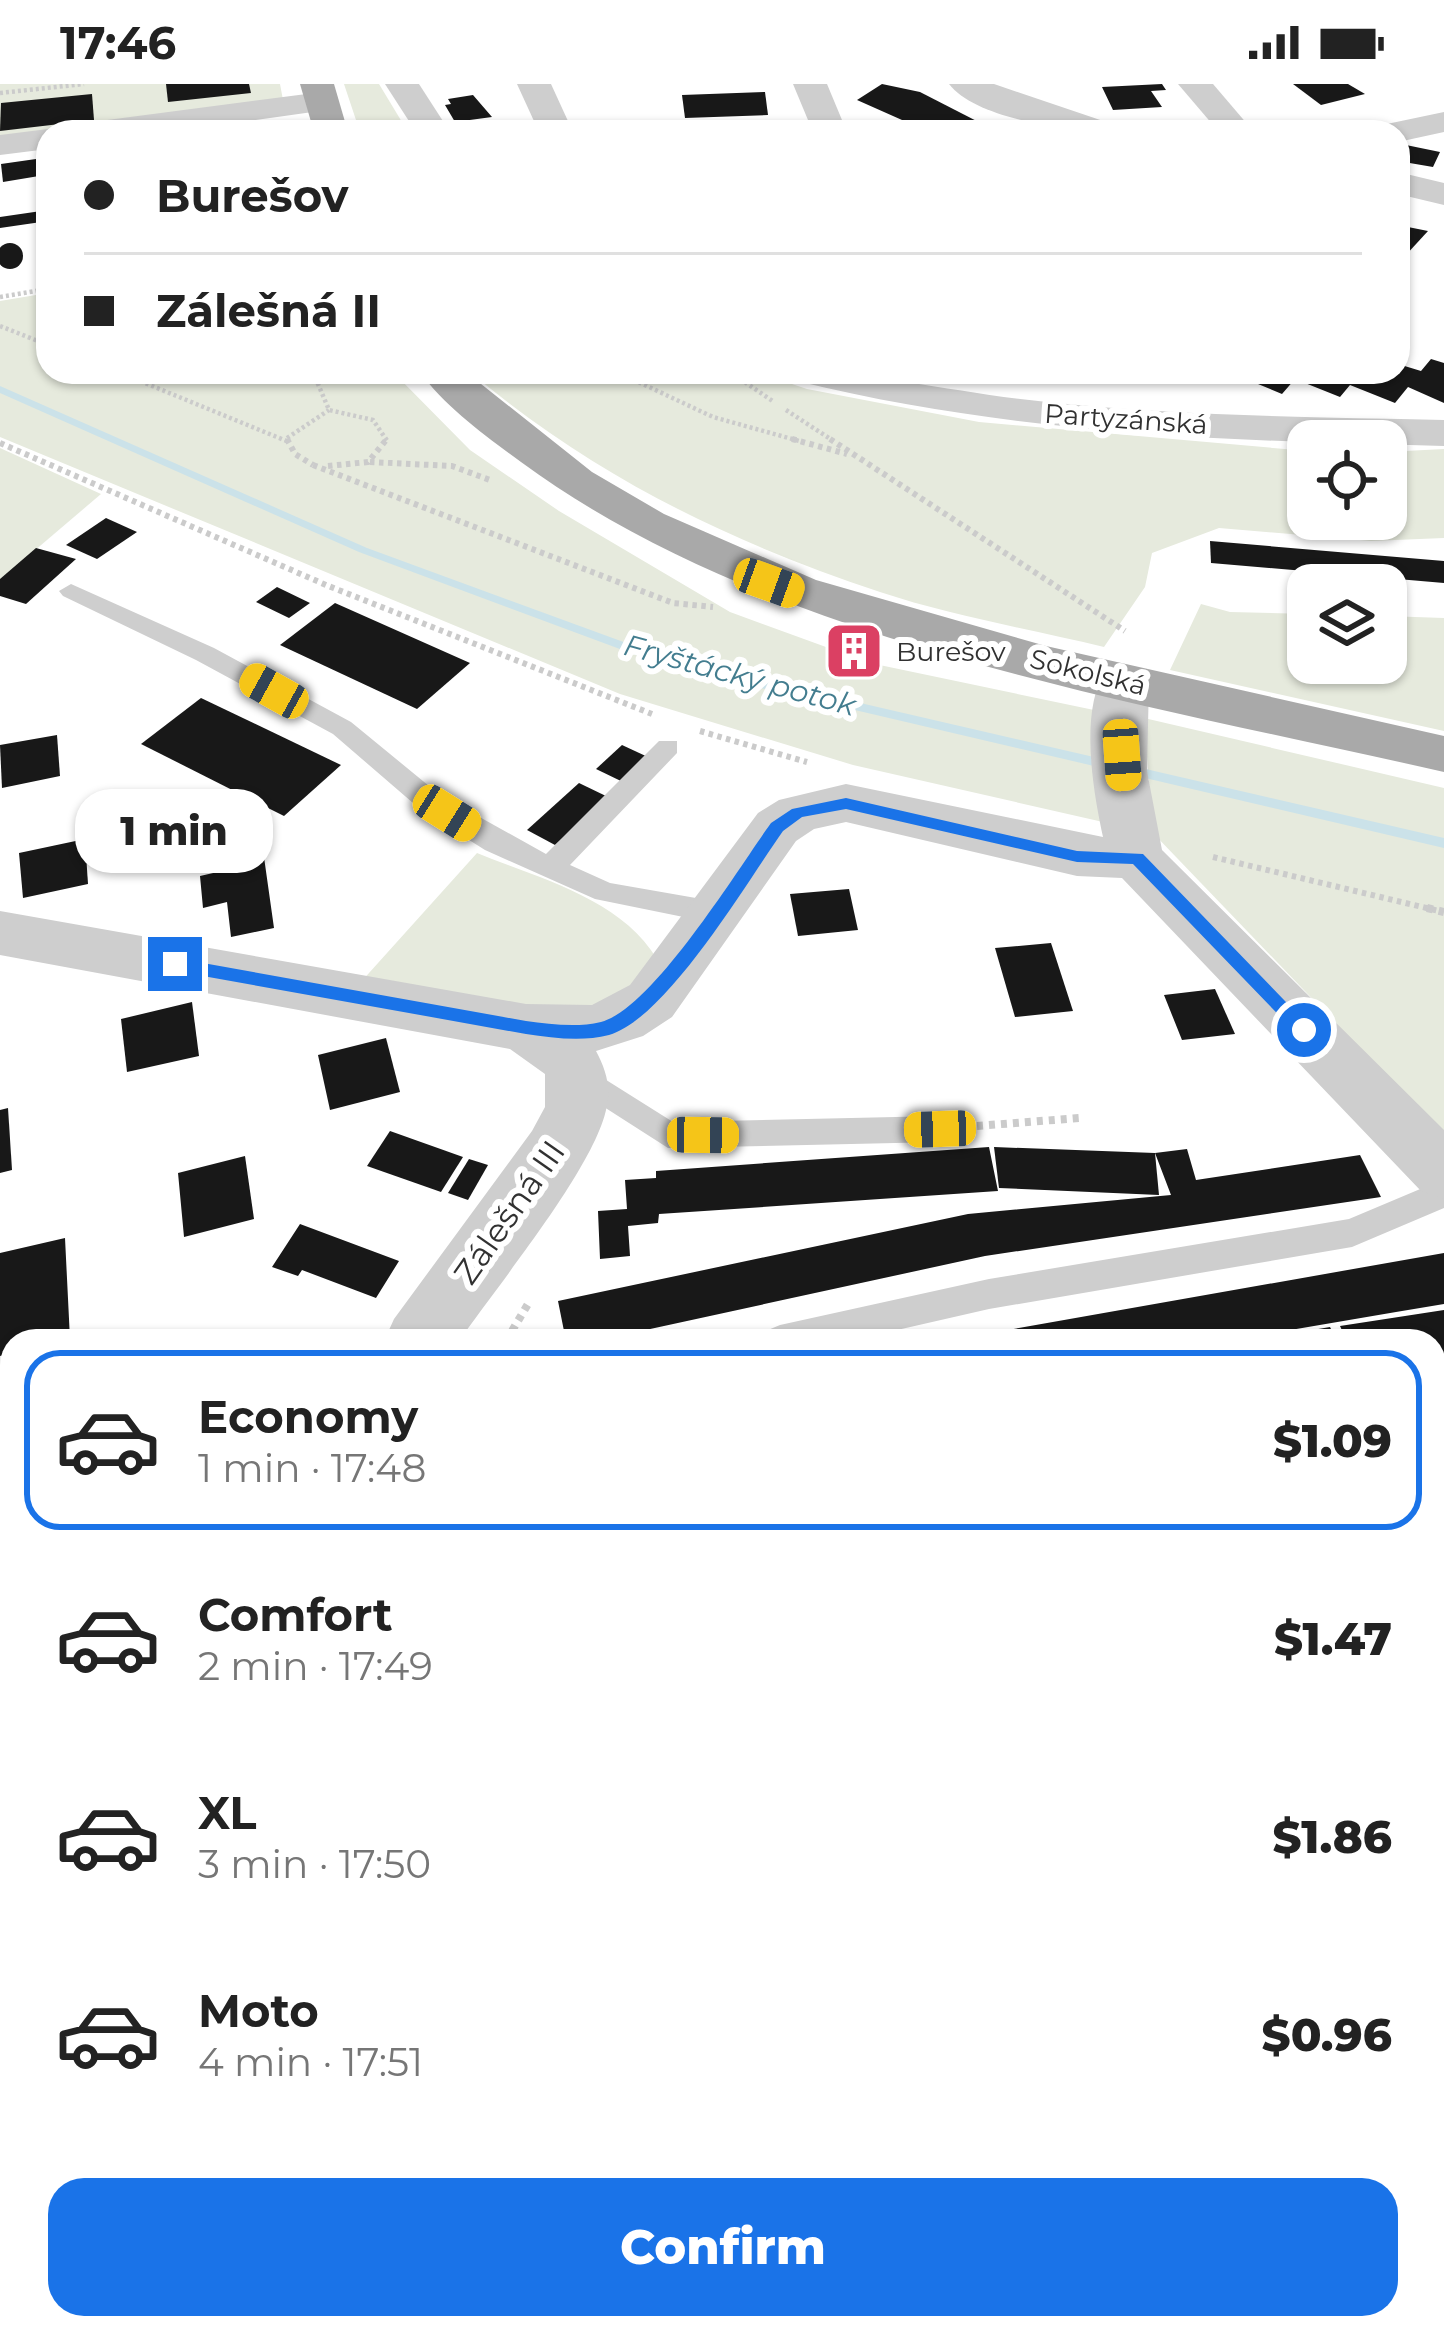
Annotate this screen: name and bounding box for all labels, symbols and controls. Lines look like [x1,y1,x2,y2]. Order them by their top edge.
text: 17:46 [60,15,176,70]
text: Burešov [156,168,348,223]
text: Zálešná II [156,283,381,338]
street label: Partyzánská [1043,397,1209,441]
map controls [1287,420,1407,684]
button: locate [1287,420,1407,540]
car [729,554,809,612]
button: layers [1287,564,1407,684]
building icon: Burešov [823,620,885,682]
water label: Fryštácký potok [620,626,861,724]
place label: Burešov [896,635,1006,668]
street label: Sokolská [1027,642,1149,702]
car [234,658,314,724]
car [1102,718,1142,792]
car [407,779,487,847]
callout: 1 min [76,790,274,874]
text: 1 min [120,807,228,855]
route end [148,937,202,991]
route start [1277,1003,1331,1057]
car [903,1110,977,1148]
car [667,1116,739,1154]
street label: Zálešná III [445,1132,573,1292]
icon: car [54,1386,162,1494]
text: Economy [198,1389,418,1444]
text: $1.09 [1273,1413,1392,1468]
text: 1 min · 17:48 [198,1444,426,1492]
icon: car [54,1584,162,1692]
text: Comfort [198,1587,393,1642]
text: $1.47 [1274,1611,1392,1666]
text: 2 min · 17:49 [198,1642,433,1690]
icon: car [54,1782,162,1890]
text: XL [198,1785,256,1840]
text: $1.86 [1273,1809,1392,1864]
text: 3 min · 17:50 [198,1840,431,1888]
icon: car [54,1980,162,2088]
text: Moto [198,1983,319,2038]
text: $0.96 [1262,2007,1392,2062]
text: 4 min · 17:51 [198,2038,423,2086]
button: Confirm [48,2178,1398,2316]

